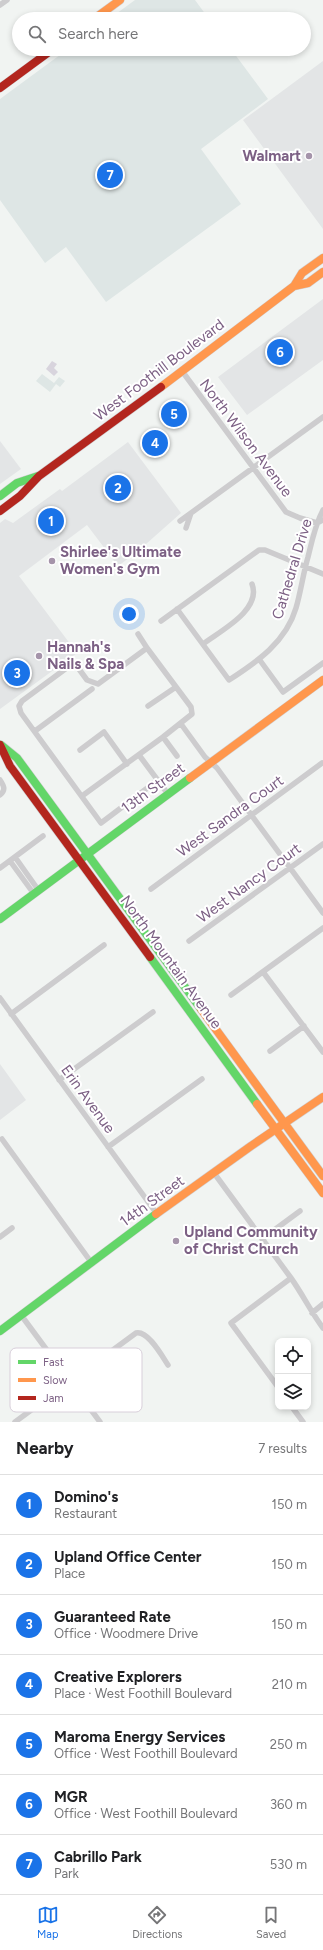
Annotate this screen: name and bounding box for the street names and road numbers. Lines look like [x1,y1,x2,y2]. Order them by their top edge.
street label: West Foothill Boulevard [90,315,228,425]
street label: North Wilson Avenue [196,376,296,500]
street label: Cathedral Drive [268,517,316,621]
street label: 13th Street [118,759,189,817]
street label: West Sandra Court [173,771,287,861]
street label: West Nancy Court [194,839,305,927]
street label: North Mountain Avenue [116,892,226,1032]
street label: Erin Avenue [57,1061,119,1137]
street label: 14th Street [116,1171,188,1230]

